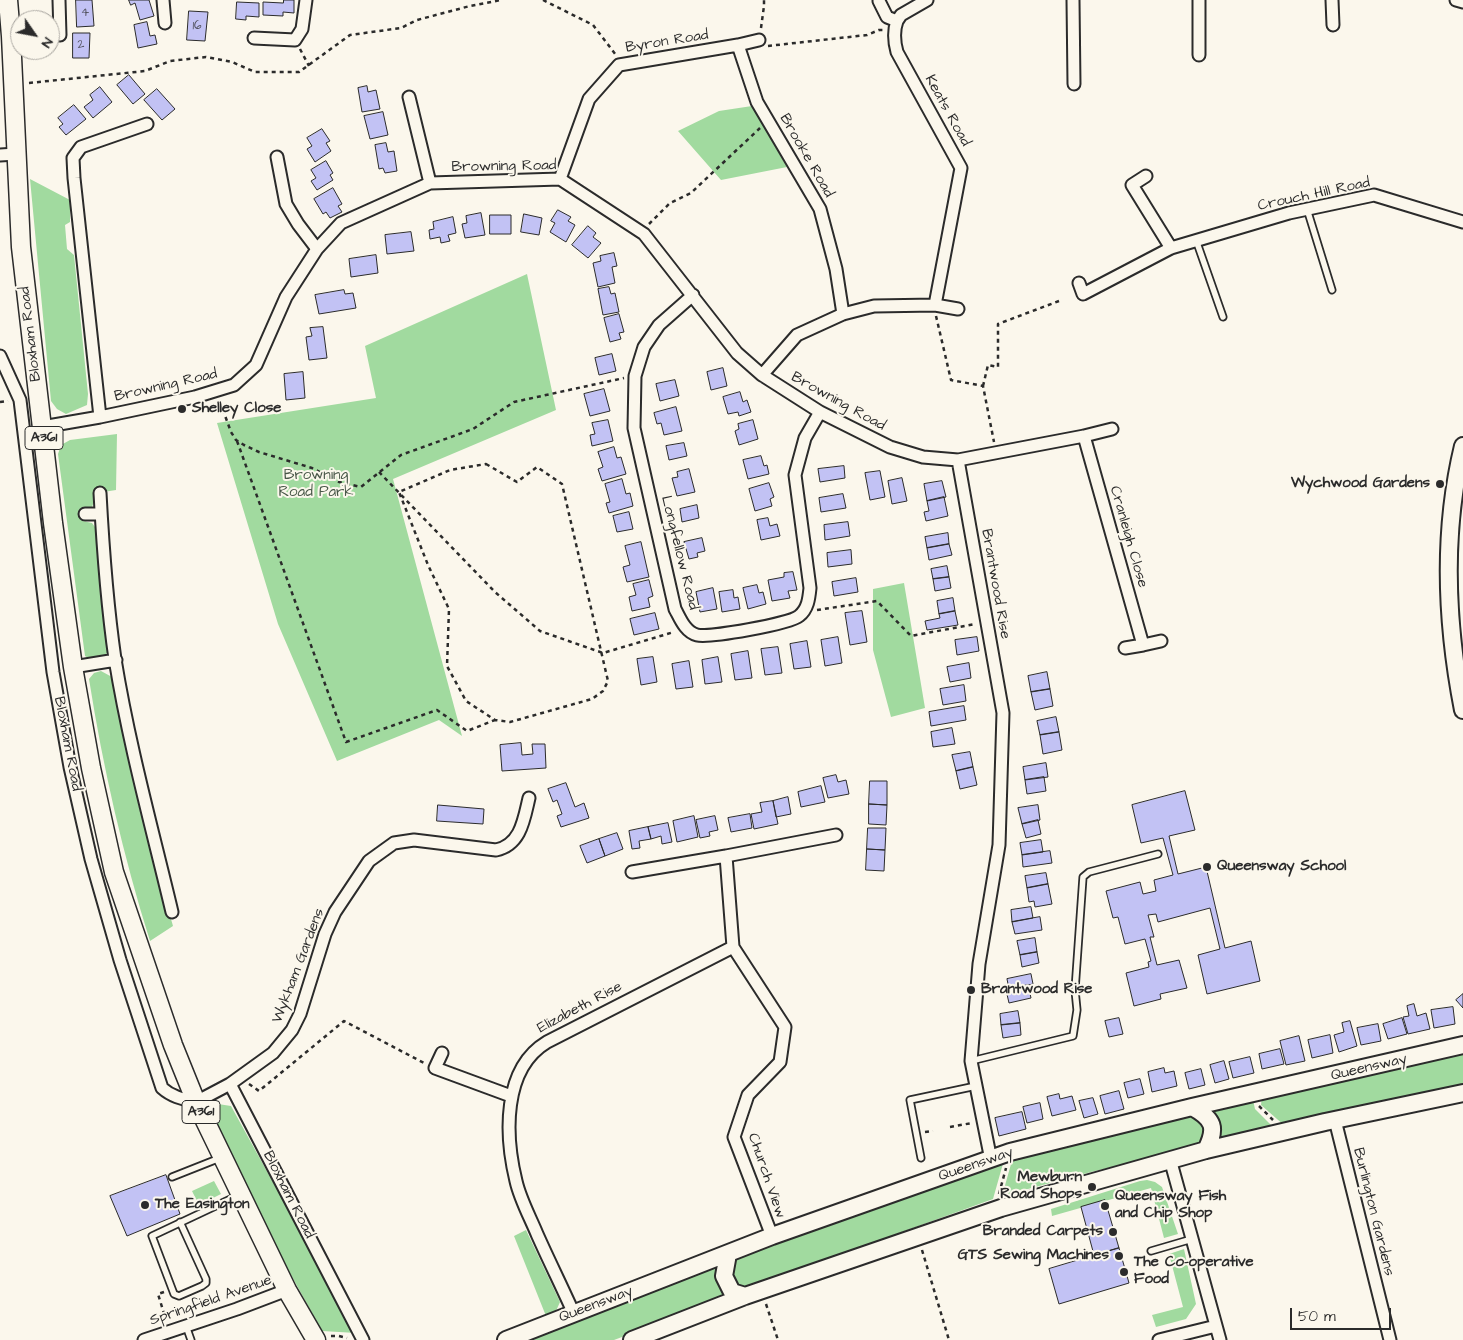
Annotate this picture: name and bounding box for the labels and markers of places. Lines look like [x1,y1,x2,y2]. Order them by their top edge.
place label: Shelley Close [192,400,281,418]
marker: Shelley Close [176,403,188,415]
place label: Wychwood Gardens [1291,475,1430,493]
marker: Wychwood Gardens [1434,478,1446,490]
place label: Queensway School [1217,858,1346,876]
marker: Queensway School [1201,861,1213,873]
place label: Brantwood Rise [981,981,1092,999]
marker: Brantwood Rise [965,984,977,996]
place label: Mewburn Road Shops [1000,1169,1082,1204]
marker: Mewburn Road Shops [1086,1181,1098,1193]
place label: Queensway Fish and Chip Shop [1115,1188,1226,1223]
place label: The Easington [155,1196,249,1214]
marker: The Easington [139,1199,151,1211]
marker: Queensway Fish and Chip Shop [1099,1200,1111,1212]
place label: Branded Carpets [983,1223,1103,1241]
marker: Branded Carpets [1107,1226,1119,1238]
place label: GTS Sewing Machines [958,1247,1109,1265]
marker: GTS Sewing Machines [1113,1250,1125,1262]
place label: The Co-operative Food [1134,1254,1254,1289]
marker: The Co-operative Food [1118,1266,1130,1278]

